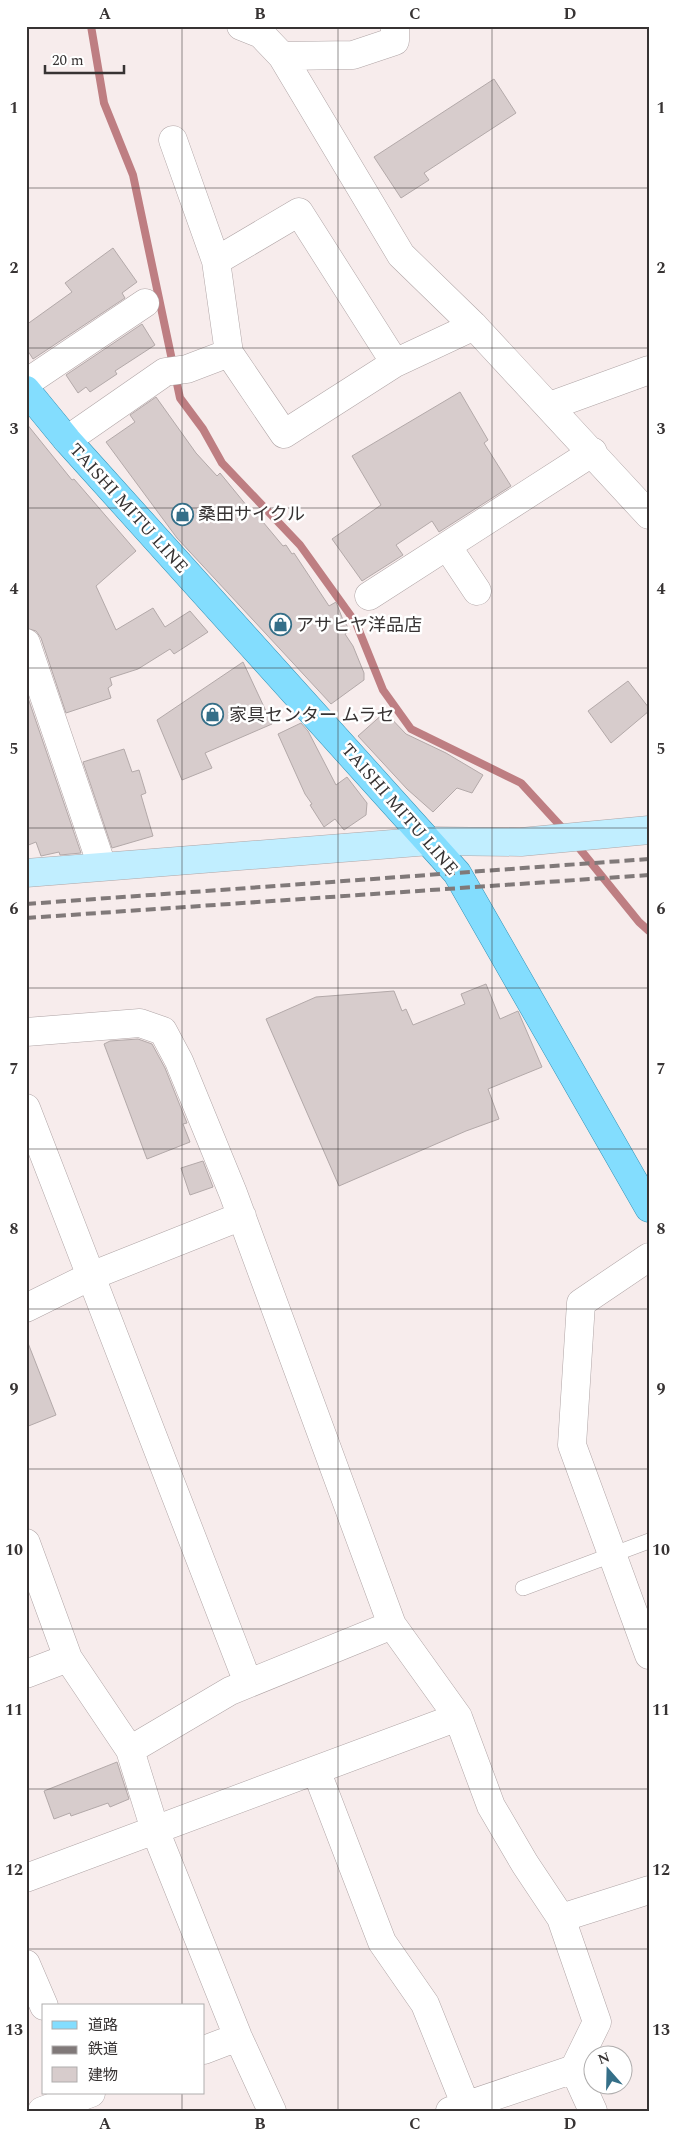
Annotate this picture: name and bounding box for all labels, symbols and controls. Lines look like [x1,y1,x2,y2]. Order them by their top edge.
text: A [99,2,112,26]
text: B [254,2,266,26]
text: C [409,2,421,26]
text: D [564,2,577,26]
scale bar [45,42,124,74]
text: 20 m [52,49,84,72]
text: 1 [10,96,18,120]
text: 1 [657,96,665,120]
text: 2 [10,256,19,280]
text: 2 [657,256,666,280]
text: 3 [10,417,19,441]
text: 3 [657,417,666,441]
street label: TAISHI MITU LINE [63,437,195,580]
place label: 桑田サイクル [198,501,305,528]
shop icon: 桑田サイクル [170,502,194,526]
text: 4 [10,577,19,601]
text: 4 [657,577,666,601]
place label: アサヒヤ洋品店 [296,612,422,639]
shop icon: アサヒヤ洋品店 [268,613,292,637]
place label: 家具センター ムラセ [229,702,395,729]
shop icon: 家具センター ムラセ [201,703,225,727]
text: 5 [10,737,18,761]
street label: TAISHI MITU LINE [335,737,465,881]
text: 5 [657,737,665,761]
text: 6 [10,897,19,921]
text: 6 [657,897,666,921]
text: 7 [10,1057,19,1081]
text: 7 [657,1057,666,1081]
text: 8 [10,1217,19,1241]
text: 8 [657,1217,666,1241]
text: 9 [10,1377,19,1401]
text: 9 [657,1377,666,1401]
text: 10 [5,1538,23,1562]
text: 10 [652,1538,670,1562]
text: 11 [5,1698,23,1722]
text: 11 [652,1698,670,1722]
text: 12 [5,1858,23,1882]
text: 12 [652,1858,670,1882]
legend [42,2004,205,2094]
text: 道路 [88,2014,118,2037]
text: 13 [5,2018,23,2042]
text: 13 [652,2018,670,2042]
text: 鉄道 [88,2038,118,2061]
north arrow [582,2044,632,2094]
text: N [595,2046,613,2070]
text: 建物 [88,2064,118,2087]
text: A [99,2112,112,2136]
text: B [254,2112,266,2136]
text: C [409,2112,421,2136]
text: D [564,2112,577,2136]

